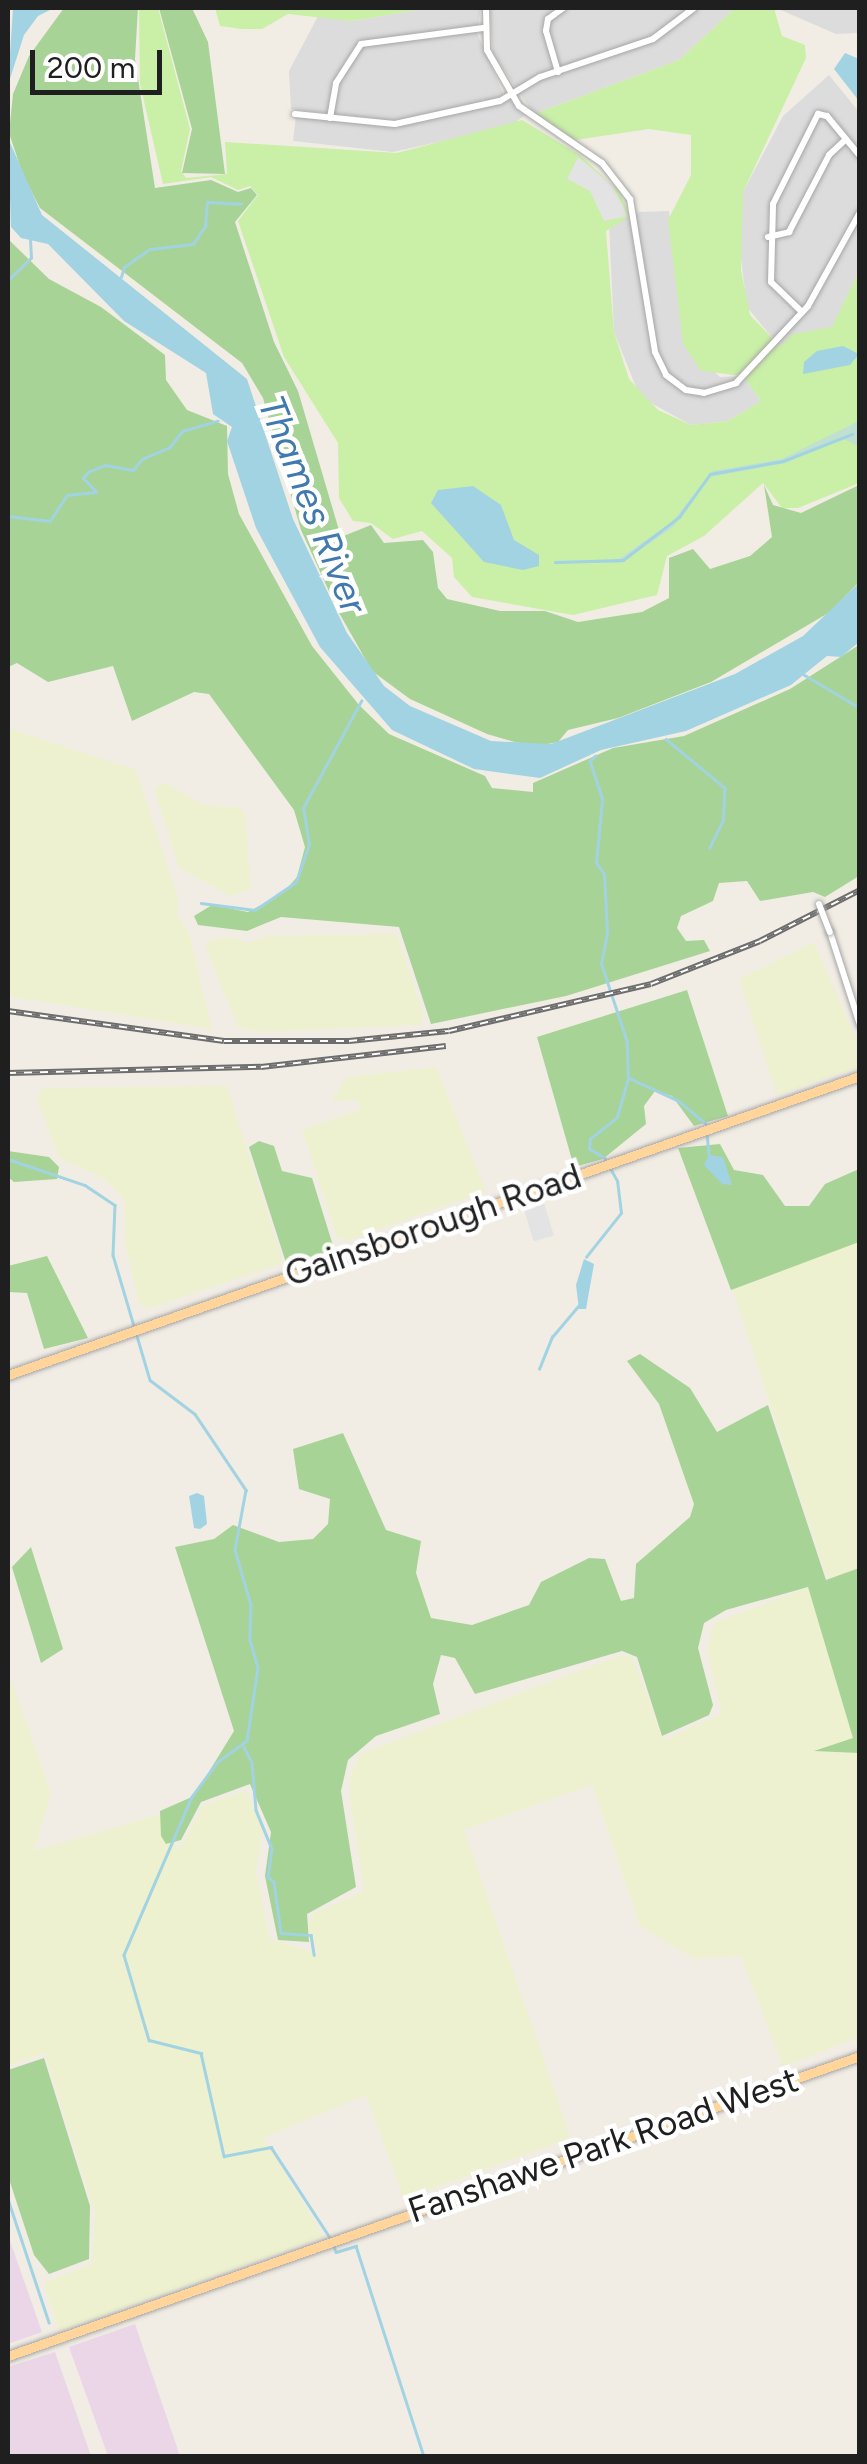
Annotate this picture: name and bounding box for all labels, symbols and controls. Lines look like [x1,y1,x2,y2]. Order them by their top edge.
scale bar [35,30,168,92]
text: 200 m [47,49,135,86]
water label: Thames River [248,390,376,620]
street label: Gainsborough Road [280,1155,586,1295]
street label: Fanshawe Park Road West [402,2058,804,2232]

